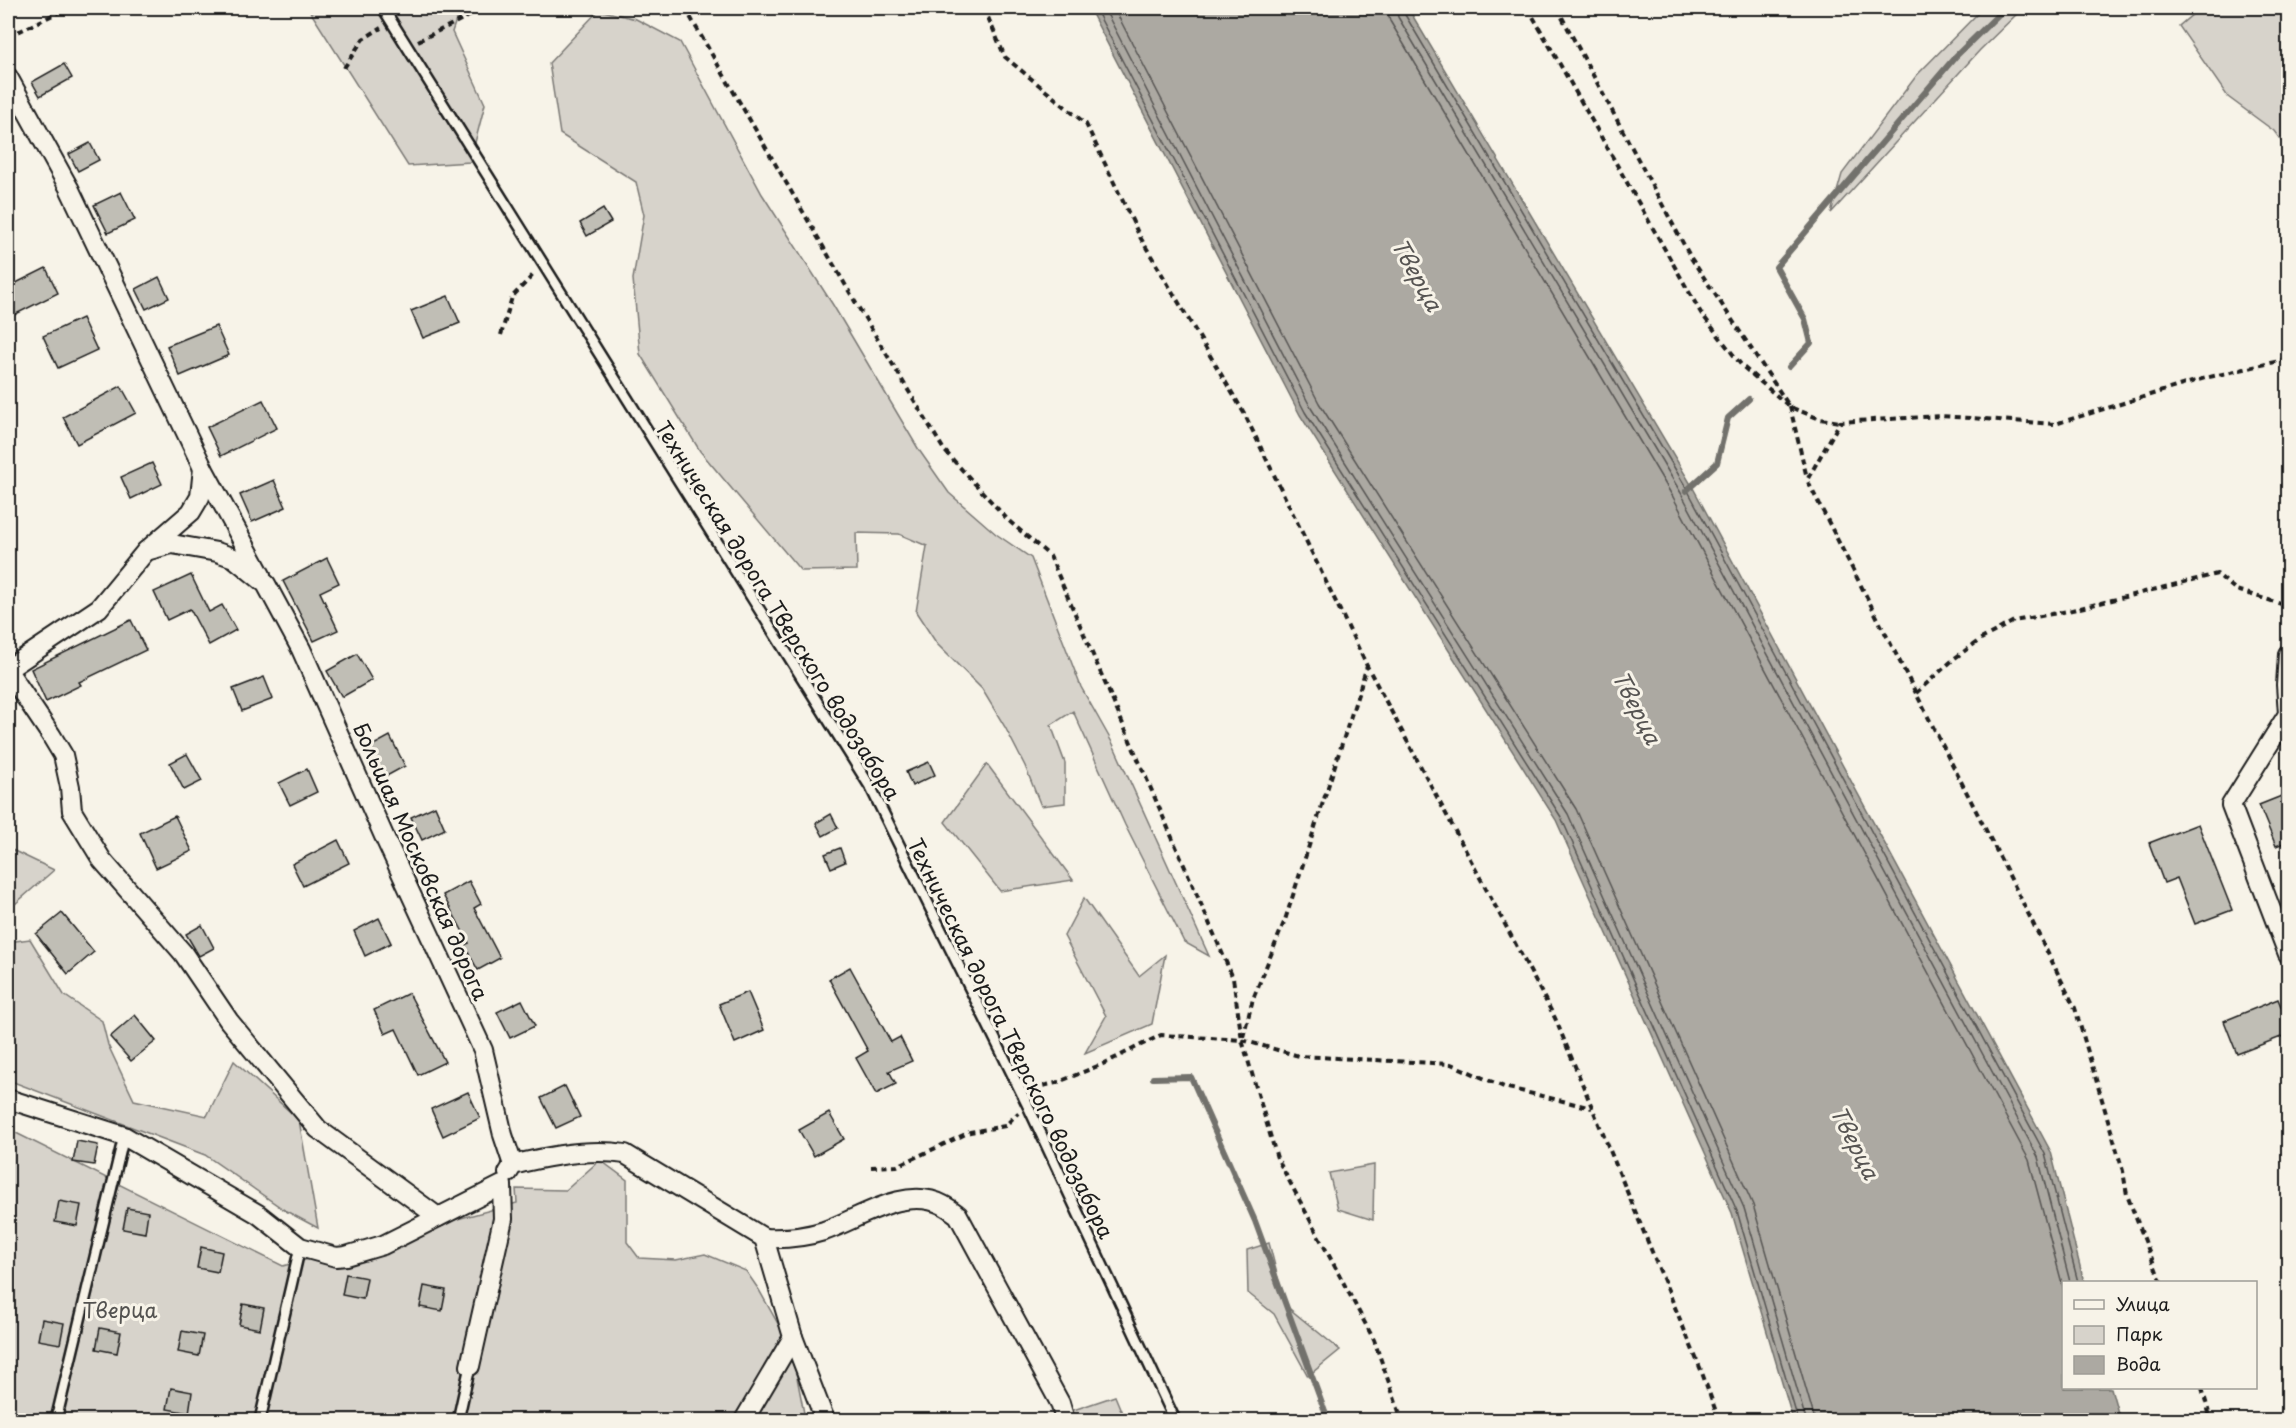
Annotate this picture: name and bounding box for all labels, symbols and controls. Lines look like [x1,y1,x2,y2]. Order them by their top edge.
water label: Тверца [1385,232,1452,317]
street label: Техническая дорога Тверского водозабора [648,414,910,806]
water label: Тверца [1605,665,1671,750]
street label: Большая Московская дорога [346,717,498,1005]
street label: Техническая дорога Тверского водозабора [901,832,1123,1244]
water label: Тверца [1823,1100,1889,1185]
legend [2062,1281,2257,1389]
text: Улица [2116,1290,2170,1317]
park label: Тверца [83,1293,158,1325]
text: Парк [2116,1320,2163,1347]
text: Вода [2116,1350,2161,1377]

